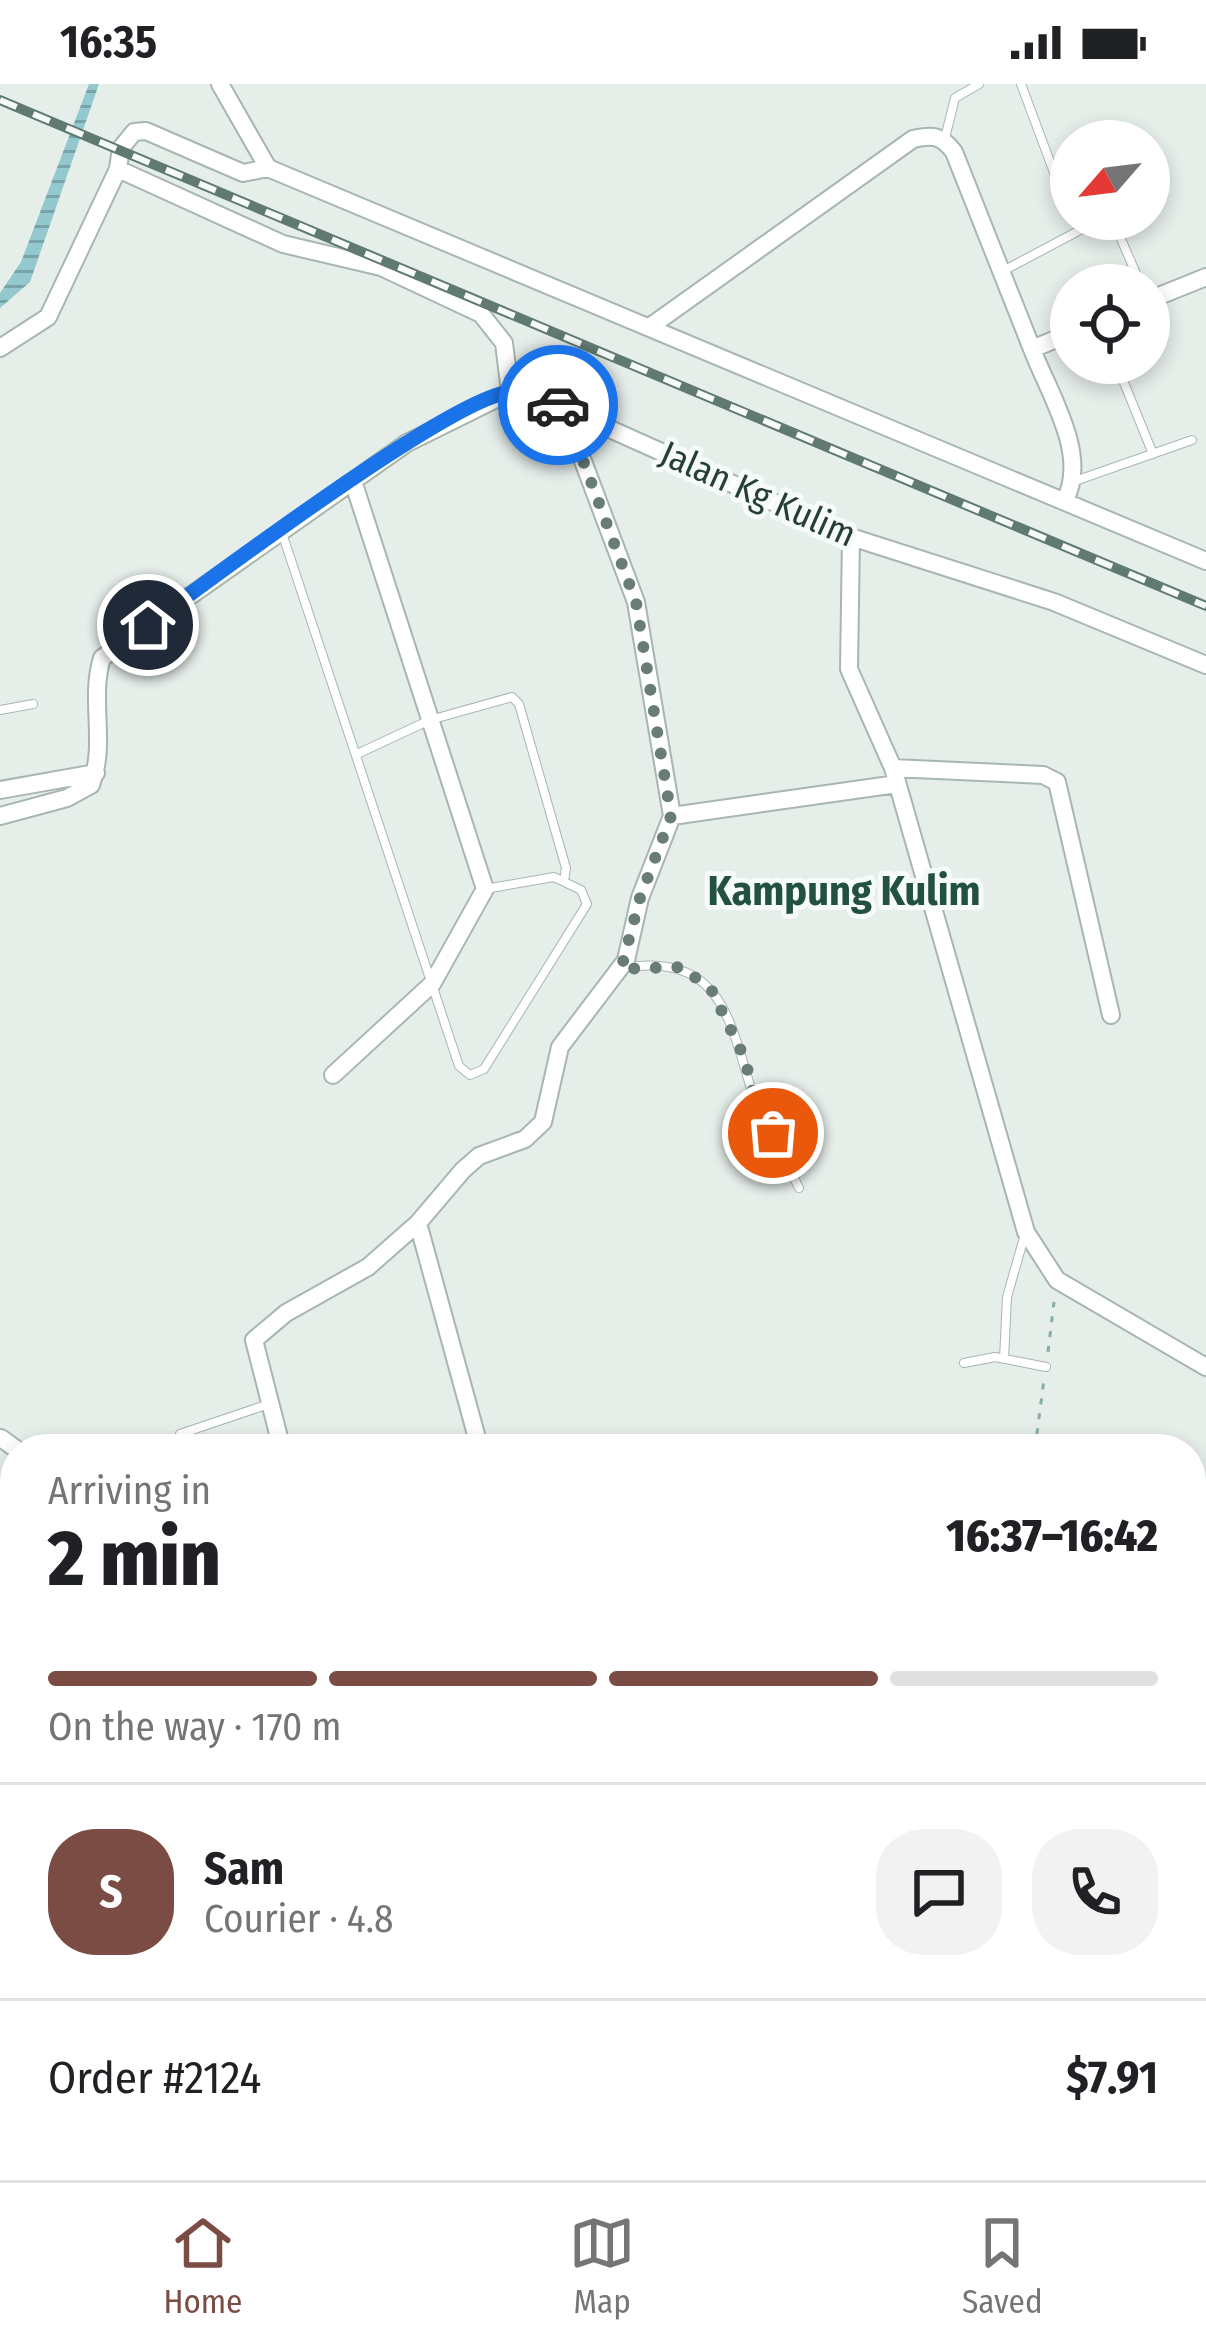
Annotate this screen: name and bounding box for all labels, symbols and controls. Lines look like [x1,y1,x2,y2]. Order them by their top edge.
text: 16:35 [60,15,157,69]
north arrow [1050,120,1170,240]
map controls [1050,120,1170,384]
button: locate [1050,264,1170,384]
courier [498,345,618,465]
icon: car [525,372,591,438]
street label: Jalan Kg Kulim [653,431,863,557]
pin [97,574,199,676]
icon: home [115,592,181,658]
district label: Kampung Kulim [707,866,981,916]
pin [722,1082,824,1184]
icon: bag [740,1100,806,1166]
text: Arriving in [48,1468,211,1514]
text: 16:37–16:42 [946,1509,1158,1563]
text: 2 min [48,1512,221,1606]
text: On the way · 170 m [48,1704,342,1750]
button: chat [876,1829,1002,1955]
button: phone [1032,1829,1158,1955]
text: Sam [204,1842,284,1896]
text: S [99,1865,123,1919]
text: Courier · 4.8 [204,1896,394,1942]
text: Order #2124 [48,2051,261,2105]
text: $7.91 [1066,2051,1158,2105]
tab: Home [163,2210,242,2322]
tab: Map [569,2210,635,2322]
tab: Saved [962,2210,1043,2322]

